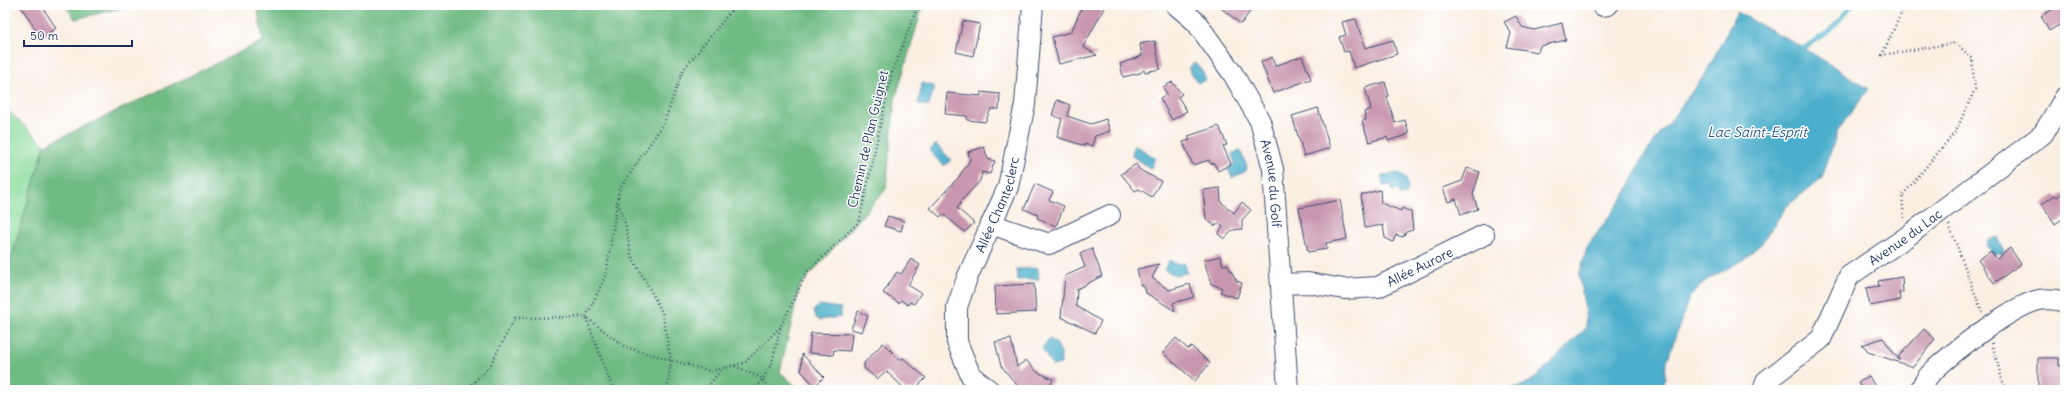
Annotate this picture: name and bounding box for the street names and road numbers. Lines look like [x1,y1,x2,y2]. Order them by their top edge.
street label: Chemin de Plan Guignet [844,68,892,209]
street label: Avenue du Golf [1257,137,1285,229]
street label: Allée Chanteclerc [971,155,1023,255]
street label: Avenue du Lac [1865,205,1945,269]
street label: Allée Aurore [1384,243,1456,290]

